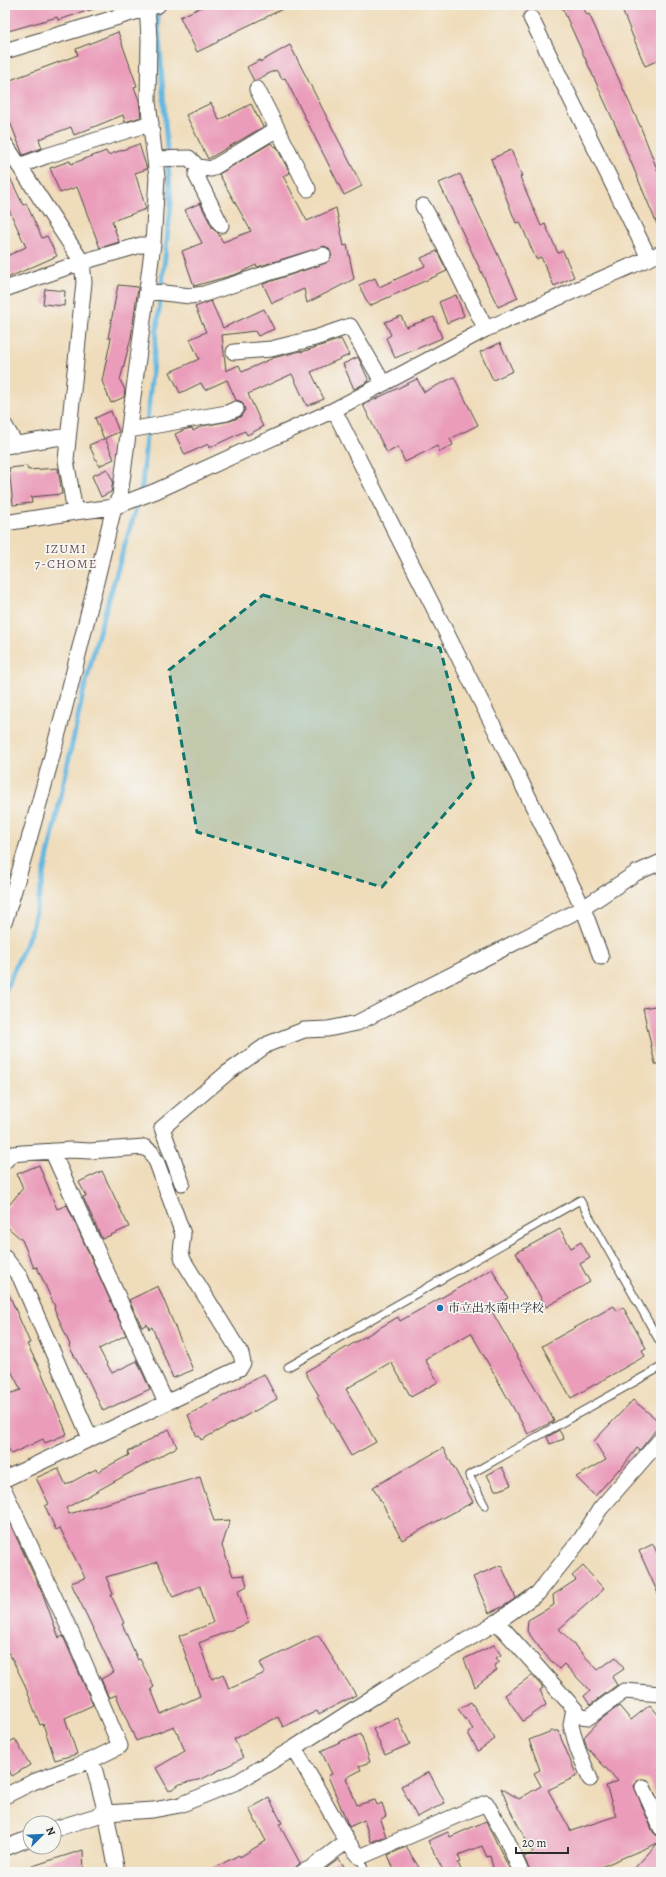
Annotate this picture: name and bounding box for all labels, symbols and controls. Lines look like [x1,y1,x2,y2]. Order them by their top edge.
district label: IZUMI 7-CHOME [34,540,98,572]
place label: 市立出水南中学校 [448,1300,544,1316]
marker: 市立出水南中学校 [435,1303,445,1313]
north arrow [22,1815,62,1855]
text: N [42,1824,59,1838]
scale bar [516,1829,568,1855]
text: 20 m [522,1835,546,1851]

